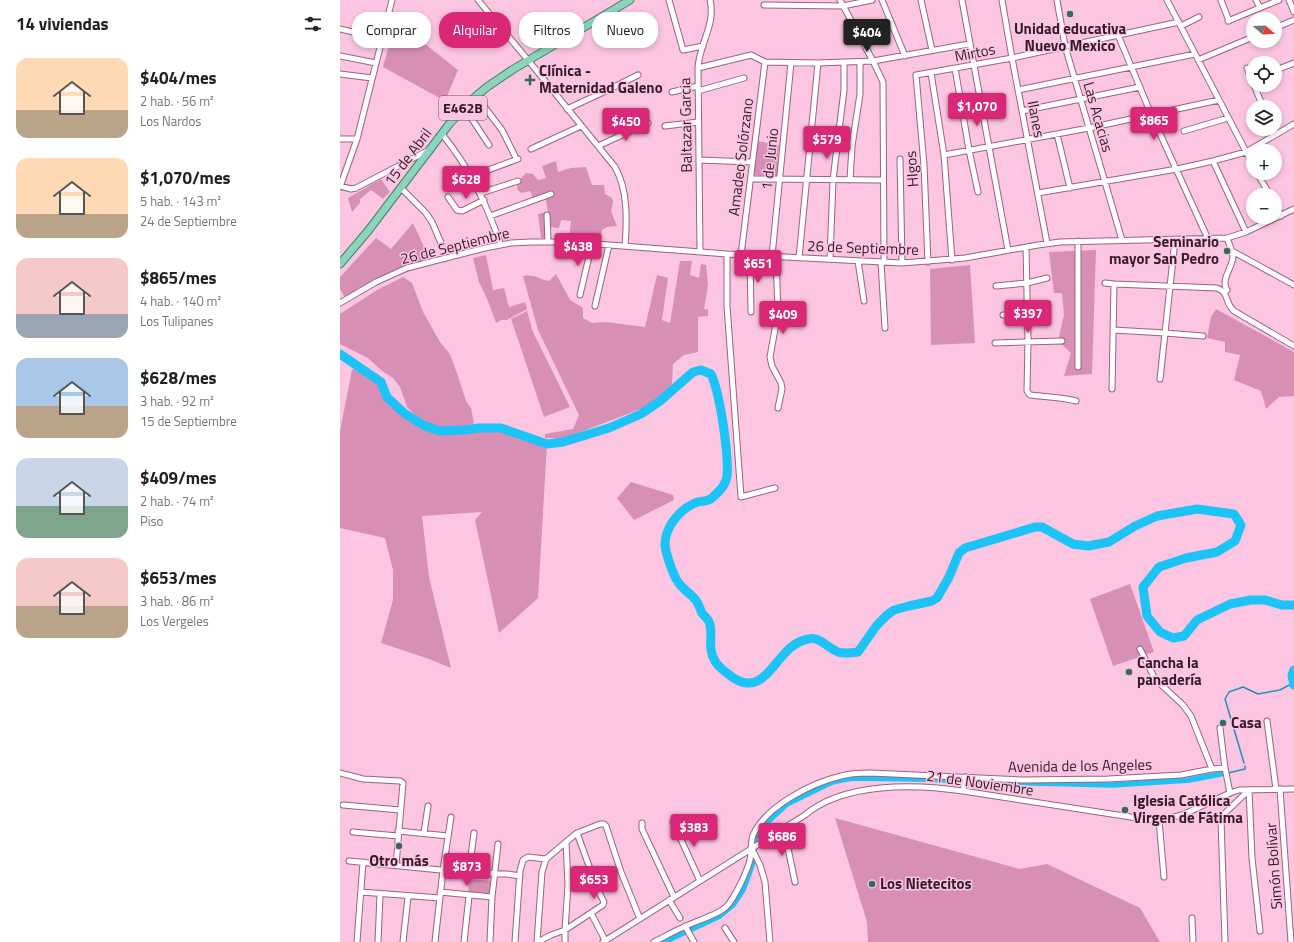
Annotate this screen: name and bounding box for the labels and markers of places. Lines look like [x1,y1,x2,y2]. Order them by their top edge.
marker: Unidad educativa Nuevo Mexico [1065,9,1075,19]
place label: Unidad educativa Nuevo Mexico [1014,17,1126,57]
pin: $404 [843,19,891,53]
place label: Clínica - Maternidad Galeno [539,59,663,99]
marker: Clínica - Maternidad Galeno [524,74,536,86]
pin: $1,070 [944,93,1010,127]
pin: $865 [1130,107,1178,141]
pin: $450 [602,108,650,142]
pin: $579 [803,126,851,160]
pin: $628 [442,166,490,200]
place label: Seminario mayor San Pedro [1109,230,1219,270]
pin: $438 [554,233,602,267]
marker: Seminario mayor San Pedro [1222,246,1232,256]
pin: $651 [734,250,782,284]
pin: $397 [1004,300,1052,334]
pin: $409 [759,301,807,335]
place label: Cancha la panadería [1137,651,1202,691]
marker: Cancha la panadería [1124,667,1134,677]
place label: Casa [1231,711,1262,734]
marker: Casa [1218,718,1228,728]
place label: Iglesia Católica Virgen de Fátima [1133,789,1243,829]
marker: Iglesia Católica Virgen de Fátima [1120,805,1130,815]
pin: $383 [670,814,718,848]
pin: $686 [758,823,806,857]
marker: Otro más [394,841,404,851]
place label: Otro más [369,849,429,872]
pin: $873 [443,853,491,887]
pin: $653 [570,866,618,900]
place label: Los Nietecitos [880,872,972,895]
marker: Los Nietecitos [867,879,877,889]

